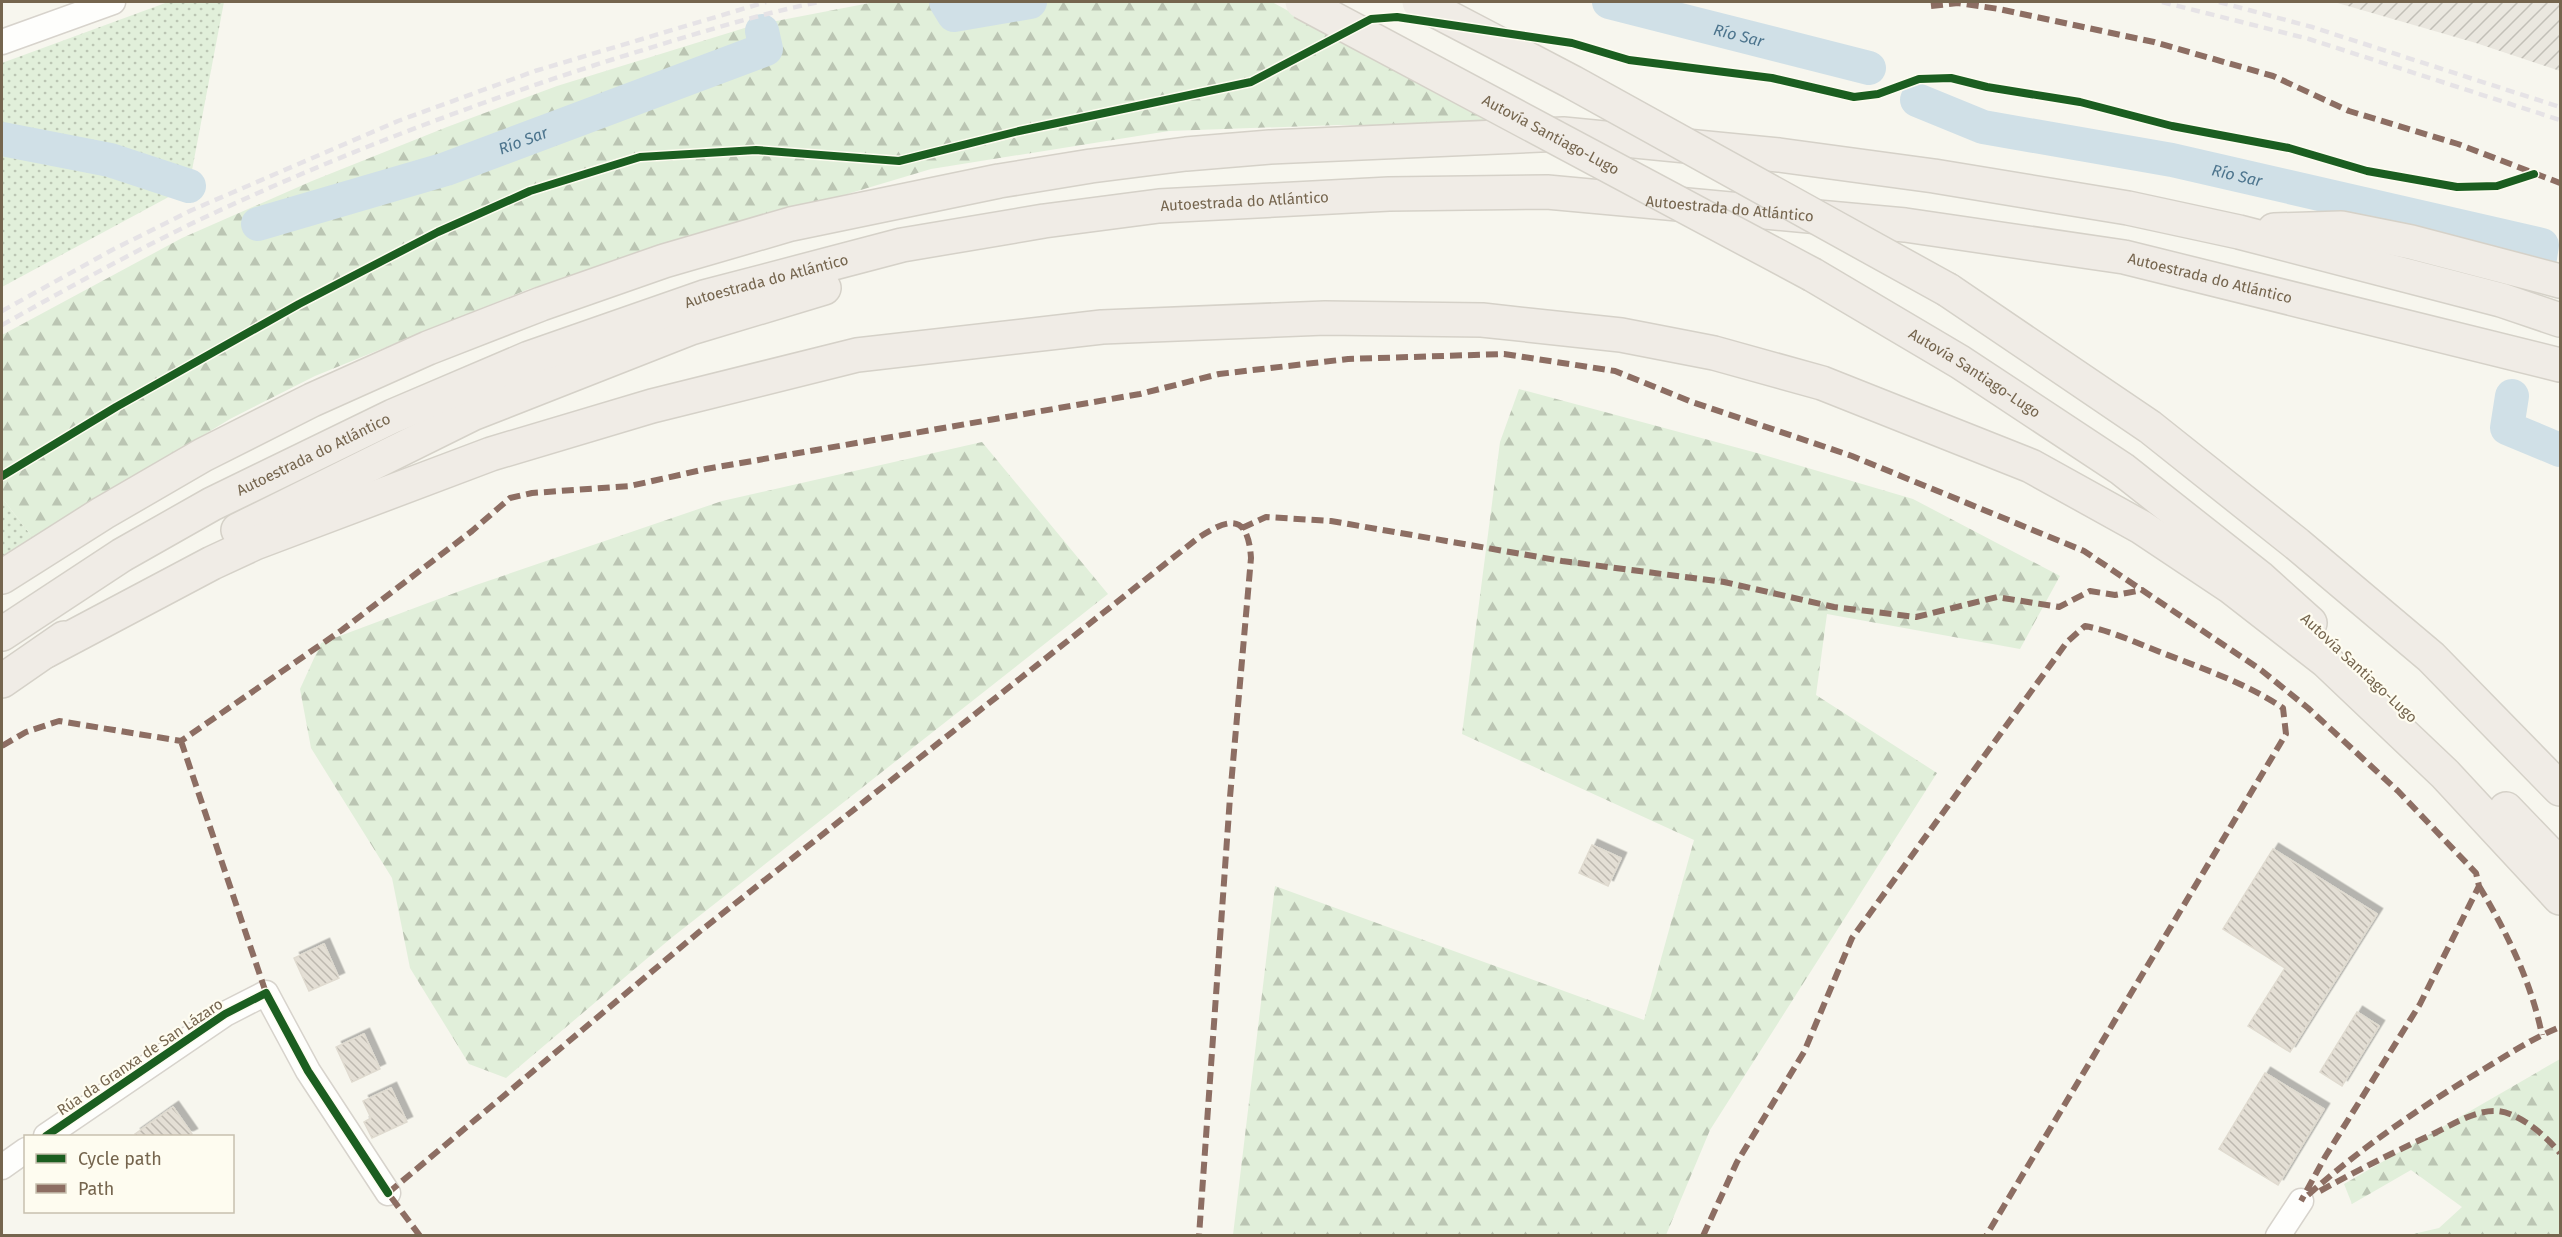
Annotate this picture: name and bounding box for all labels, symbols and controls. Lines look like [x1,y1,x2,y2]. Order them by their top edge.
water label: Río Sar [1712,19,1767,51]
street label: Autovía Santiago-Lugo [1479,91,1622,179]
water label: Río Sar [496,122,551,158]
water label: Río Sar [2210,160,2265,190]
street label: Autoestrada do Atlántico [1160,188,1329,215]
street label: Autoestrada do Atlántico [1645,192,1814,226]
street label: Autoestrada do Atlántico [2126,249,2294,307]
street label: Autoestrada do Atlántico [682,250,850,312]
street label: Autovía Santiago-Lugo [1905,325,2044,422]
street label: Autoestrada do Atlántico [234,410,393,500]
street label: Autovía Santiago-Lugo [2297,609,2421,727]
street label: Rúa da Granxa de San Lázaro [54,995,226,1119]
legend [24,1135,234,1213]
text: Cycle path [78,1148,162,1170]
text: Path [78,1178,114,1200]

